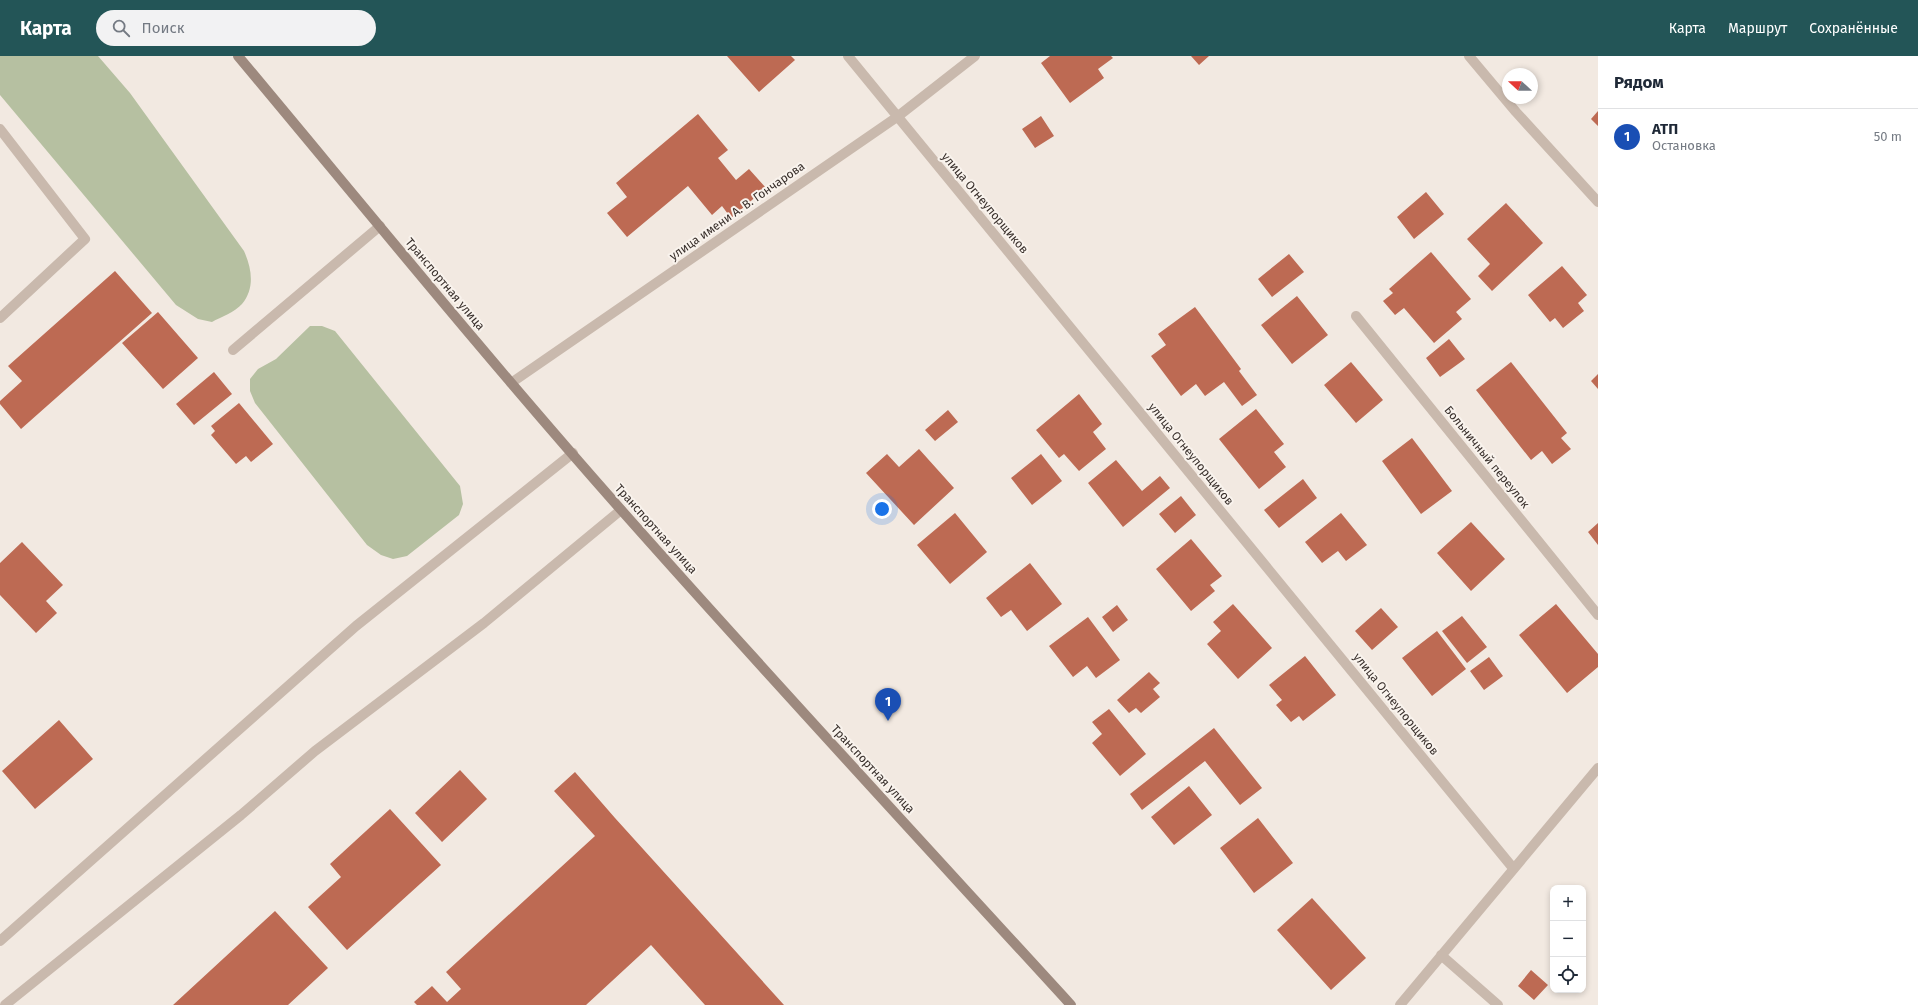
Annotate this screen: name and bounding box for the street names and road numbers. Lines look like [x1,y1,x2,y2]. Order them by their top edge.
street label: улица Огнеупорщиков [939,150,1031,256]
street label: улица имени А. В. Гончарова [667,159,807,263]
street label: Транспортная улица [402,235,488,333]
street label: улица Огнеупорщиков [1145,400,1237,508]
street label: Больничный переулок [1441,403,1533,511]
street label: Транспортная улица [612,481,700,577]
street label: улица Огнеупорщиков [1350,650,1442,758]
street label: Транспортная улица [828,722,918,816]

